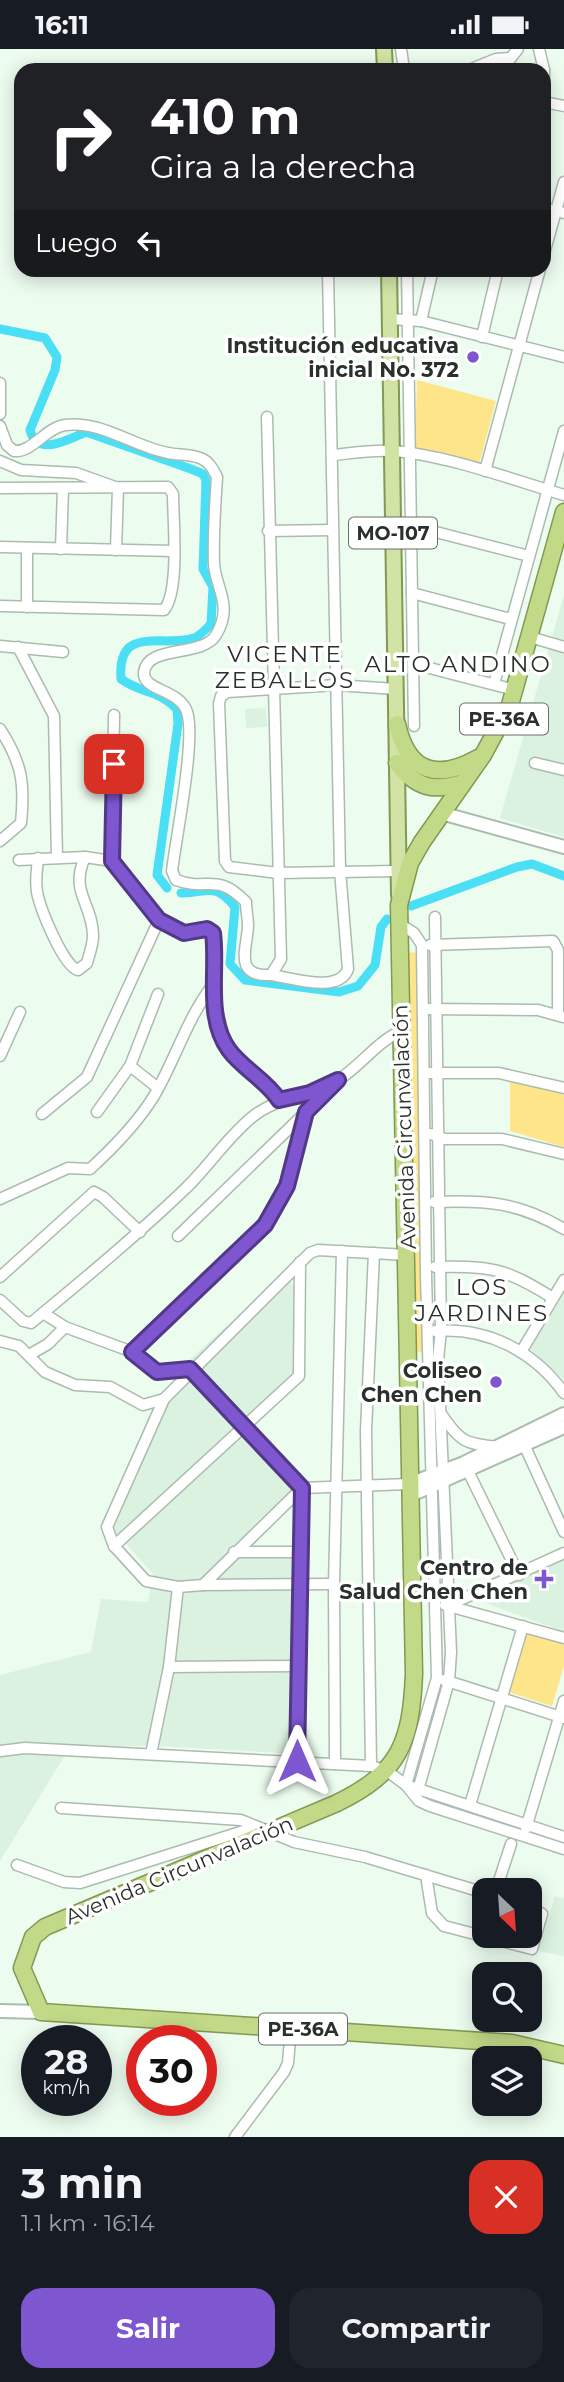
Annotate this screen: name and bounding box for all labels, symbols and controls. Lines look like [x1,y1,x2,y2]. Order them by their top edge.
text: 16:11 [35,9,89,41]
text: 410 m [150,87,300,146]
icon: right [35,91,126,182]
text: Gira a la derecha [150,147,416,186]
icon: left [131,224,169,262]
text: Luego [35,227,117,259]
place label: Institución educativa inicial No. 372 [226,333,459,382]
marker: Institución educativa inicial No. 372 [465,349,481,365]
road number: MO-107 [349,517,437,548]
district label: VICENTE ZEBALLOS [215,640,355,694]
district label: ALTO ANDINO [364,650,552,678]
road number: PE-36A [460,703,548,734]
pin [84,734,144,794]
icon: arrive [95,745,133,783]
street label: Avenida Circunvalación [387,1004,421,1250]
district label: LOS JARDINES [414,1273,549,1327]
place label: Coliseo Chen Chen [361,1358,482,1407]
marker: Coliseo Chen Chen [488,1374,504,1390]
place label: Centro de Salud Chen Chen [339,1555,528,1604]
marker: Centro de Salud Chen Chen [534,1569,554,1589]
position arrow [260,1724,334,1798]
street label: Avenida Circunvalación [61,1811,297,1929]
north arrow [472,1878,542,1948]
map controls [472,1878,542,2116]
button: search [472,1962,542,2032]
road number: PE-36A [259,2013,347,2045]
speed limit sign: 30 [126,2025,217,2116]
text: 28 [45,2040,88,2083]
button: layers [472,2046,542,2116]
text: km/h [42,2077,91,2099]
text: 3 min [21,2157,143,2209]
button: close [469,2160,543,2234]
text: 1.1 km · 16:14 [21,2209,155,2237]
button: Salir [21,2288,275,2368]
button: Compartir [289,2288,543,2368]

